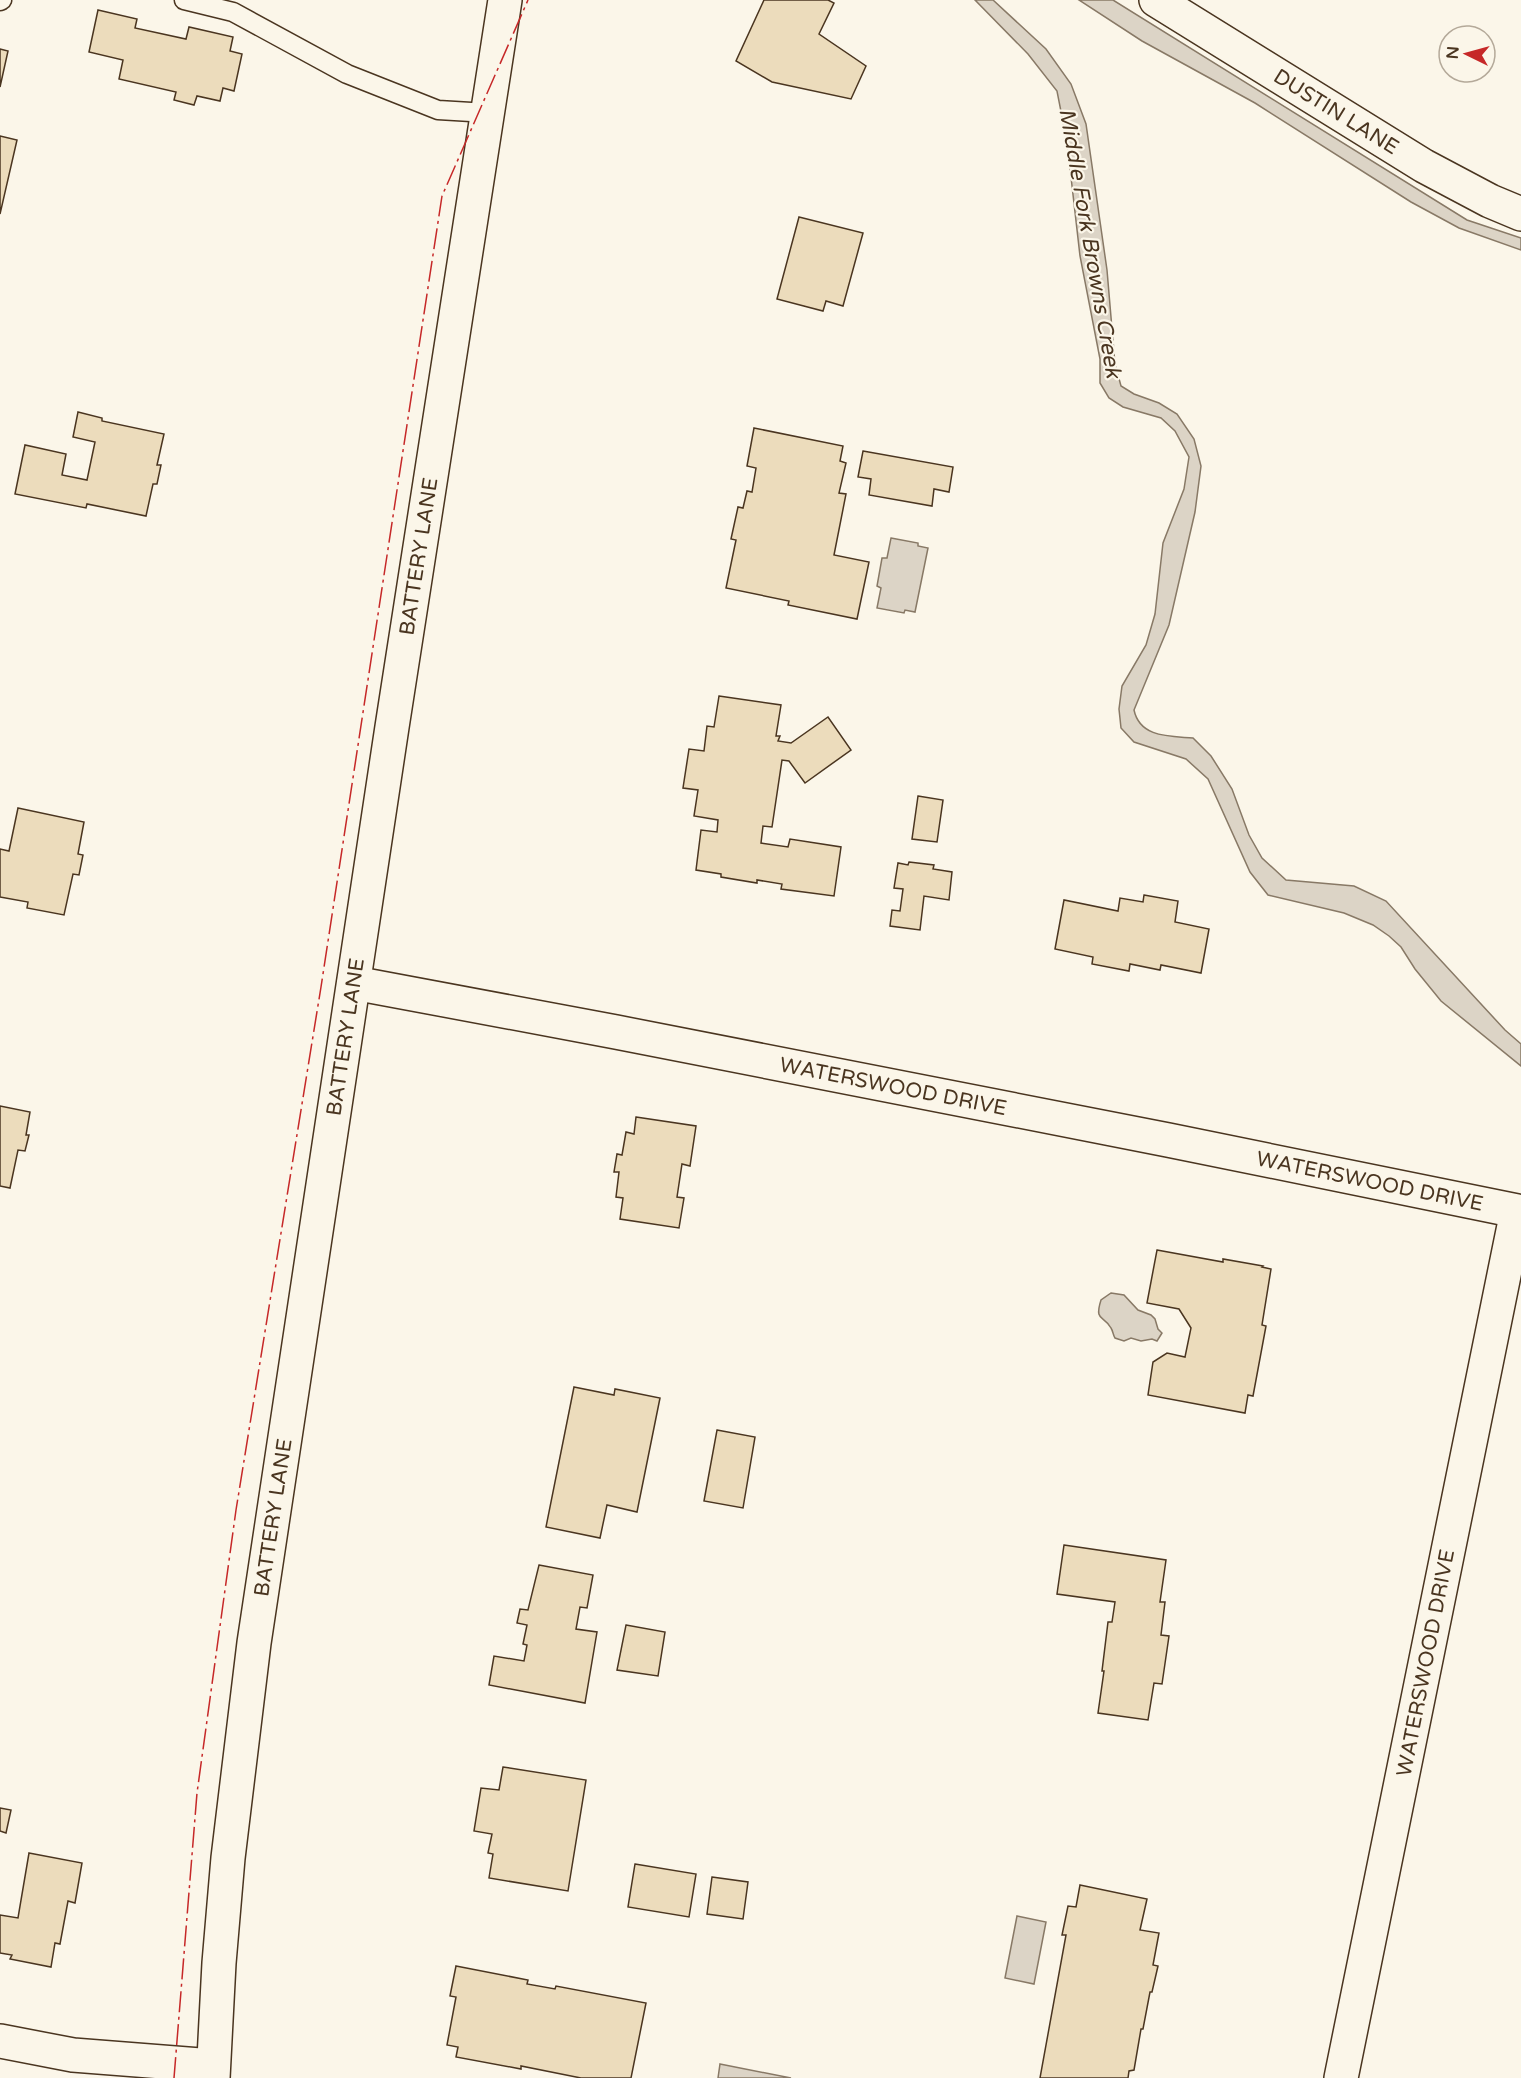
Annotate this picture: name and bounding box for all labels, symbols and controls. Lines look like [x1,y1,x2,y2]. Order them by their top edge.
north arrow [1437,24,1497,84]
text: N [1443,46,1464,60]
street label: DUSTIN LANE [1269,63,1403,160]
water label: Middle Fork Browns Creek [1053,106,1127,382]
street label: BATTERY LANE [394,476,443,637]
street label: BATTERY LANE [321,956,370,1118]
street label: WATERSWOOD DRIVE [777,1052,1009,1121]
street label: WATERSWOOD DRIVE [1254,1146,1486,1216]
street label: BATTERY LANE [249,1437,297,1598]
street label: WATERSWOOD DRIVE [1392,1547,1460,1779]

